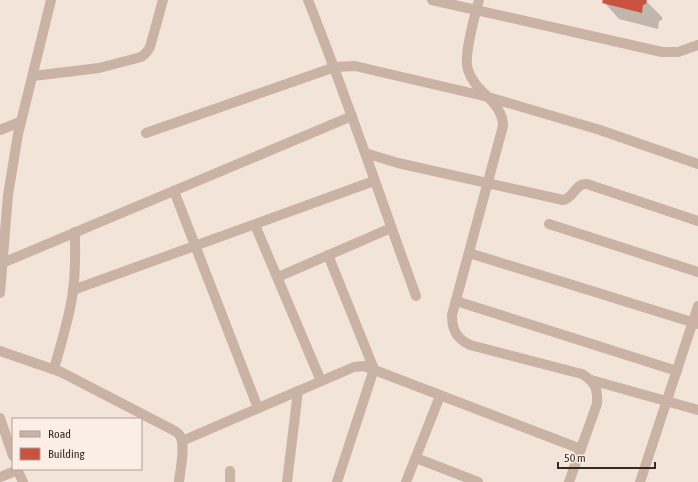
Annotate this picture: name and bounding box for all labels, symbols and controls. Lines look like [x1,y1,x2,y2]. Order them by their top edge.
legend [12,418,142,470]
text: Road [48,427,71,441]
scale bar [558,444,655,470]
text: Building [48,447,86,461]
text: 50 m [564,451,586,465]

